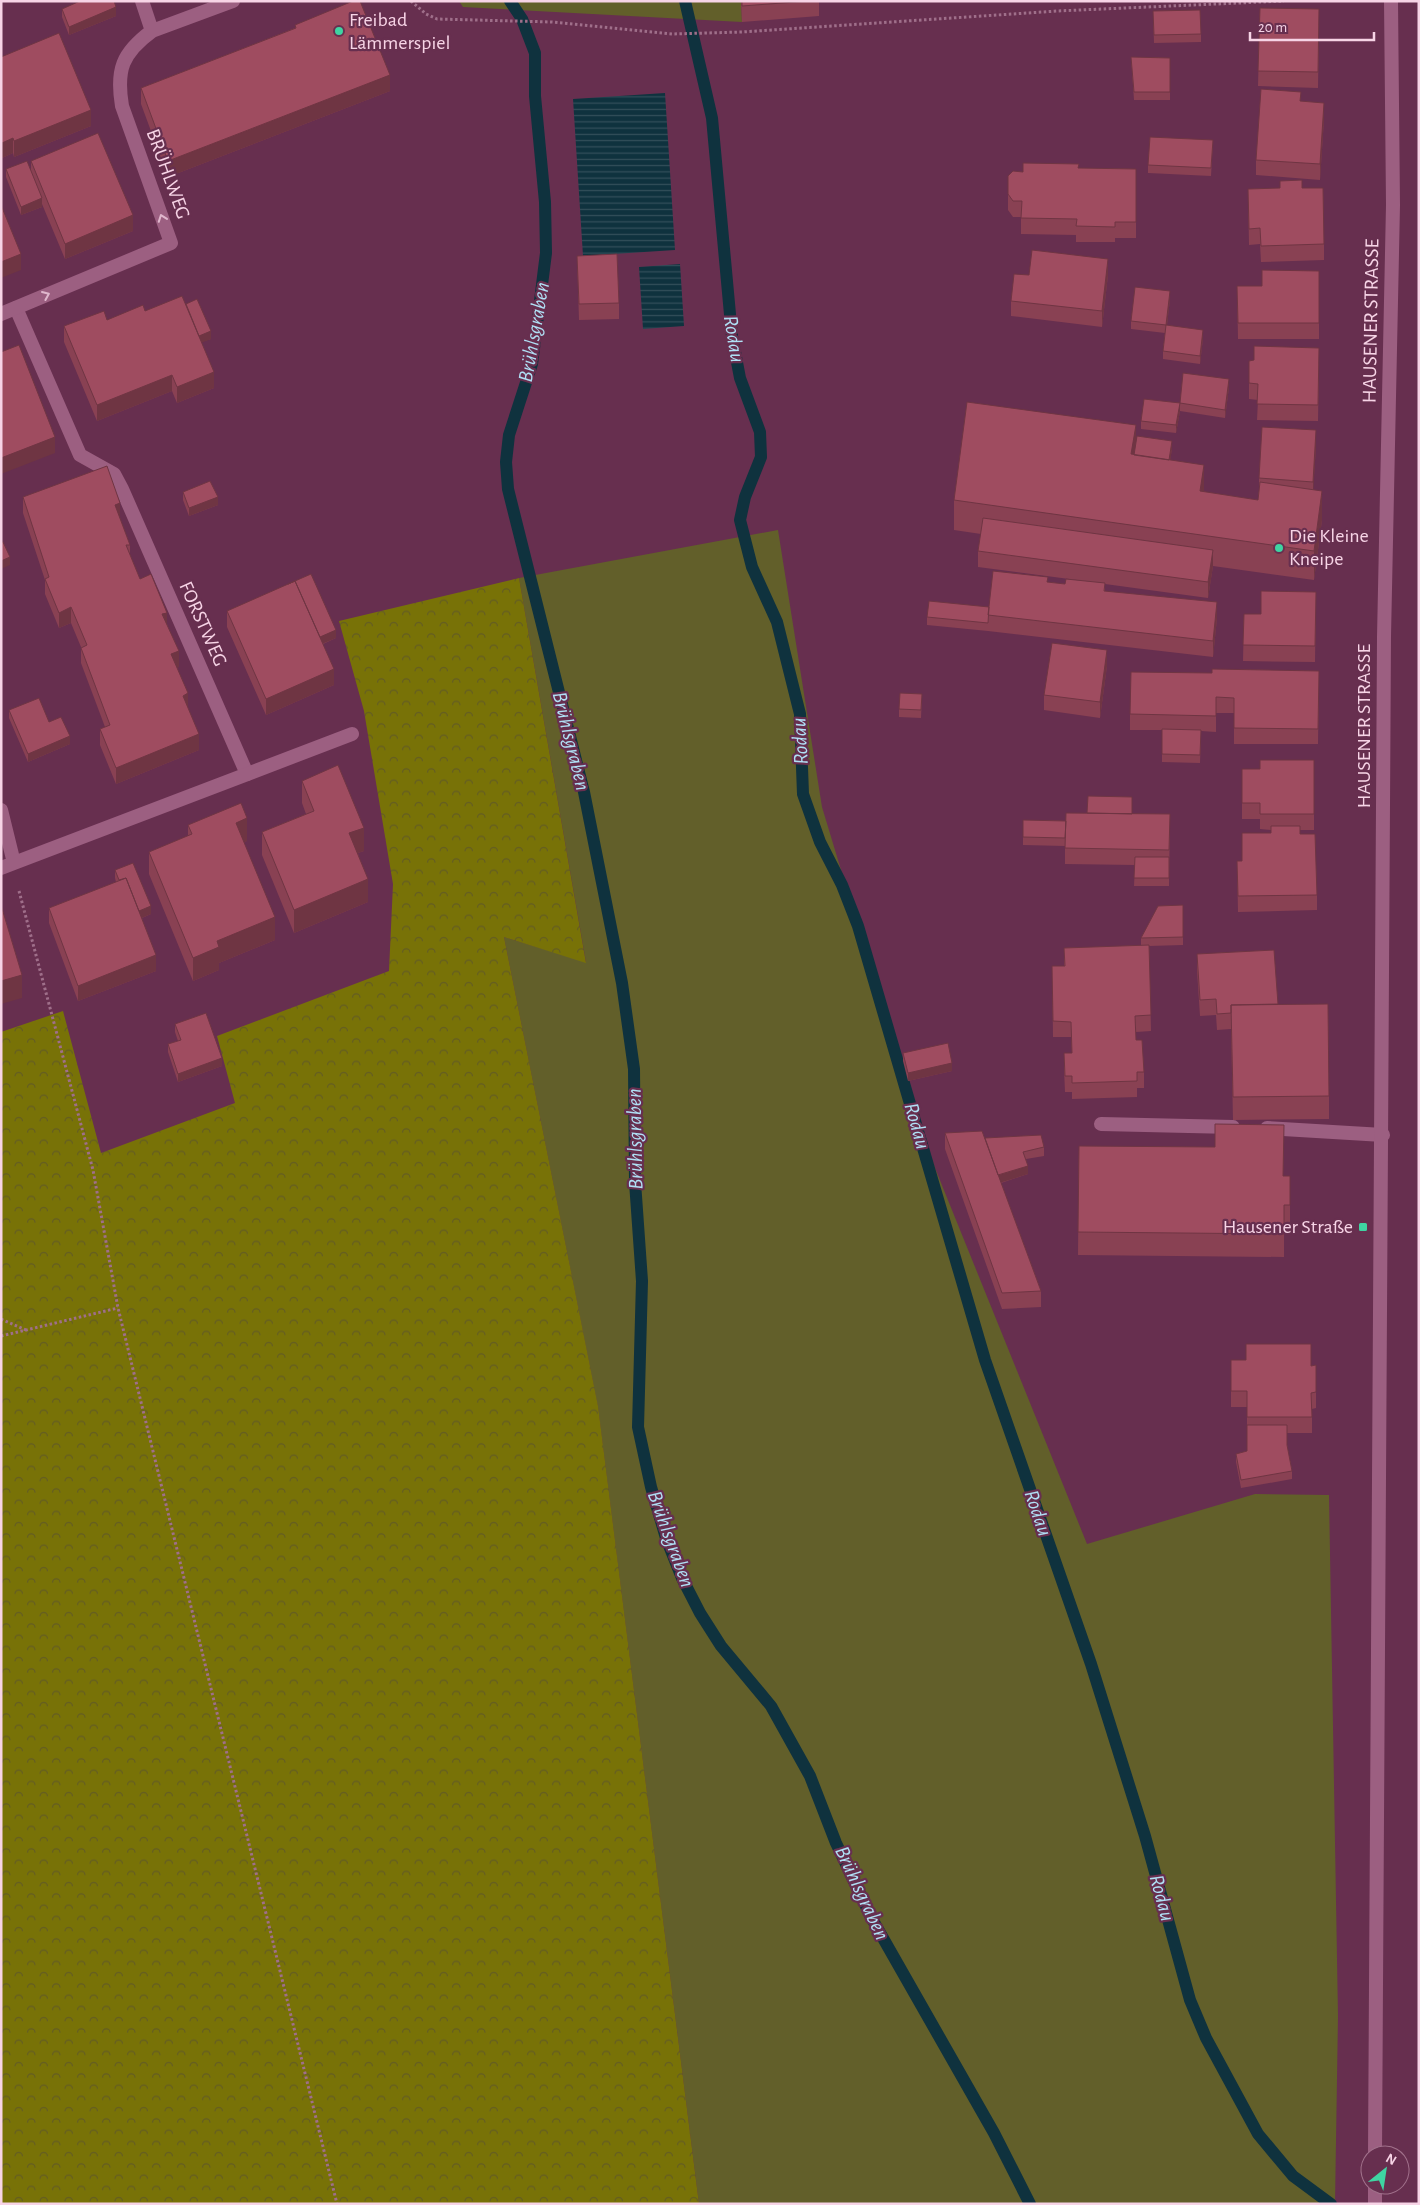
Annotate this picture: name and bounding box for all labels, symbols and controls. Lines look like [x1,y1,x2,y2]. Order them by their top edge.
place label: Freibad Lämmerspiel [349,10,450,53]
scale bar [1250,10,1374,42]
text: 20 m [1258,20,1287,35]
marker: Freibad Lämmerspiel [333,25,345,37]
street label: BRÜHLWEG [143,126,193,222]
one-way arrow [158,214,168,223]
street label: HAUSENER STRASSE [1360,238,1382,403]
water label: Brühlsgraben [515,280,553,384]
one-way arrow [41,291,50,302]
water label: Rodau [720,314,748,364]
place label: Die Kleine Kneipe [1289,526,1369,569]
marker: Die Kleine Kneipe [1273,542,1285,554]
street label: FORSTWEG [175,579,231,669]
street label: HAUSENER STRASSE [1354,643,1374,808]
water label: Brühlsgraben [549,689,593,793]
water label: Rodau [788,717,812,765]
water label: Brühlsgraben [624,1088,646,1190]
water label: Rodau [900,1100,934,1152]
place label: Hausener Straße [1223,1217,1353,1237]
marker: Hausener Straße [1357,1221,1369,1233]
water label: Rodau [1020,1487,1056,1539]
water label: Brühlsgraben [644,1488,698,1590]
water label: Brühlsgraben [831,1843,893,1943]
water label: Rodau [1146,1872,1178,1924]
north arrow [1360,2145,1410,2195]
text: N [1383,2151,1399,2168]

